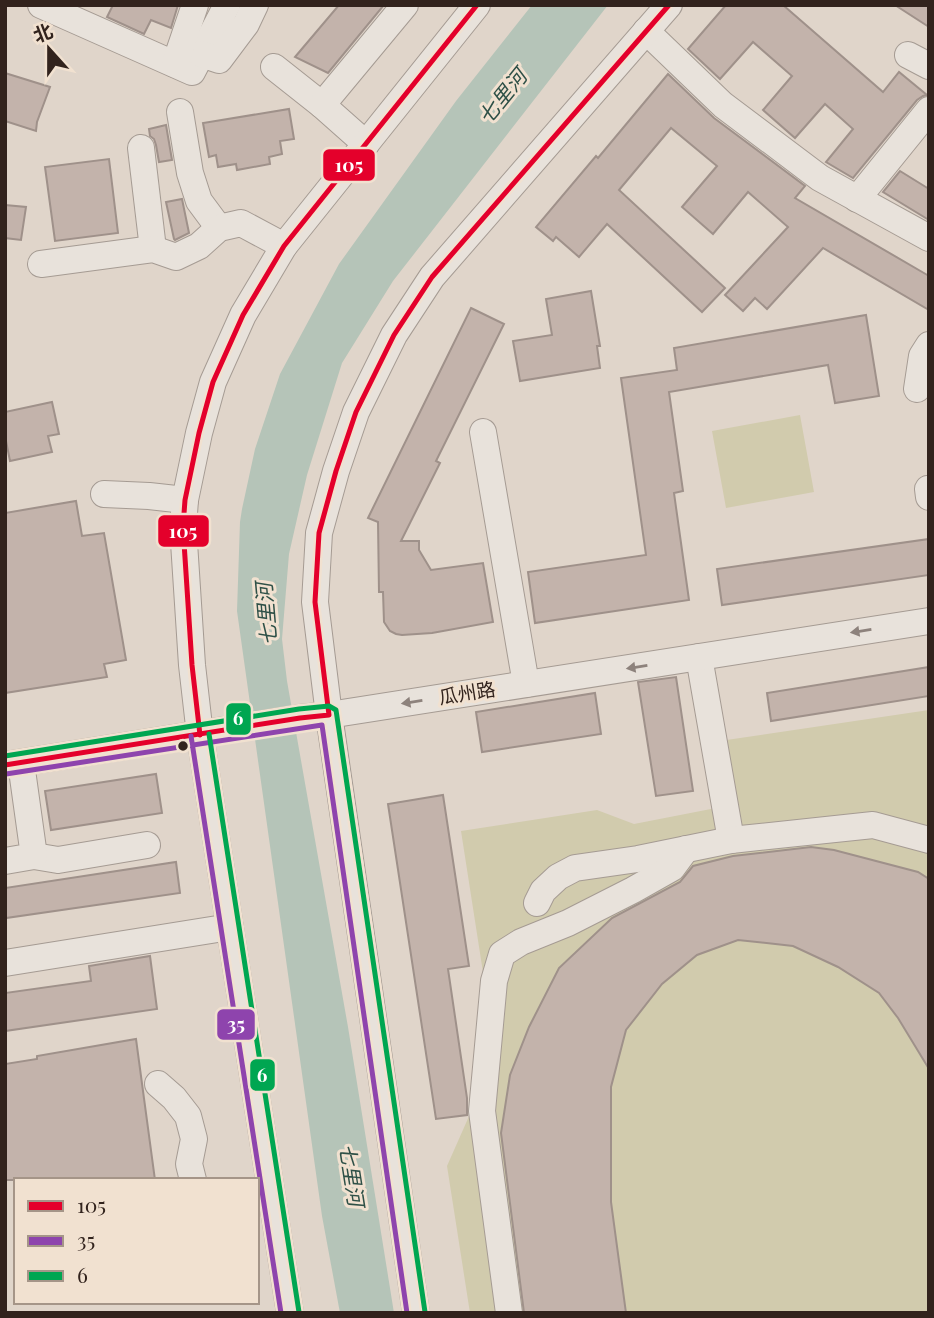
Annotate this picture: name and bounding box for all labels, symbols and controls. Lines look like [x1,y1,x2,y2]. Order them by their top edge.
north arrow [14,14,84,84]
text: 北 [29,17,56,48]
water label: 七里河 [471,59,535,129]
line badge: 105 [322,148,376,182]
text: 105 [335,151,363,177]
line badge: 105 [157,514,210,548]
text: 105 [169,517,197,543]
water label: 七里河 [248,578,282,647]
one-way arrow [850,626,872,637]
one-way arrow [625,661,647,672]
street label: 瓜州路 [437,675,497,709]
one-way arrow [401,697,423,708]
line badge: 6 [225,702,252,736]
text: 6 [233,704,244,730]
unlabelled marker [176,739,190,753]
line badge: 35 [216,1008,256,1041]
text: 35 [227,1010,245,1036]
line badge: 6 [249,1058,276,1092]
text: 6 [257,1061,268,1087]
water label: 七里河 [334,1141,372,1212]
legend [14,1178,259,1304]
text: 105 [77,1190,106,1218]
text: 35 [77,1225,95,1253]
text: 6 [77,1260,88,1288]

